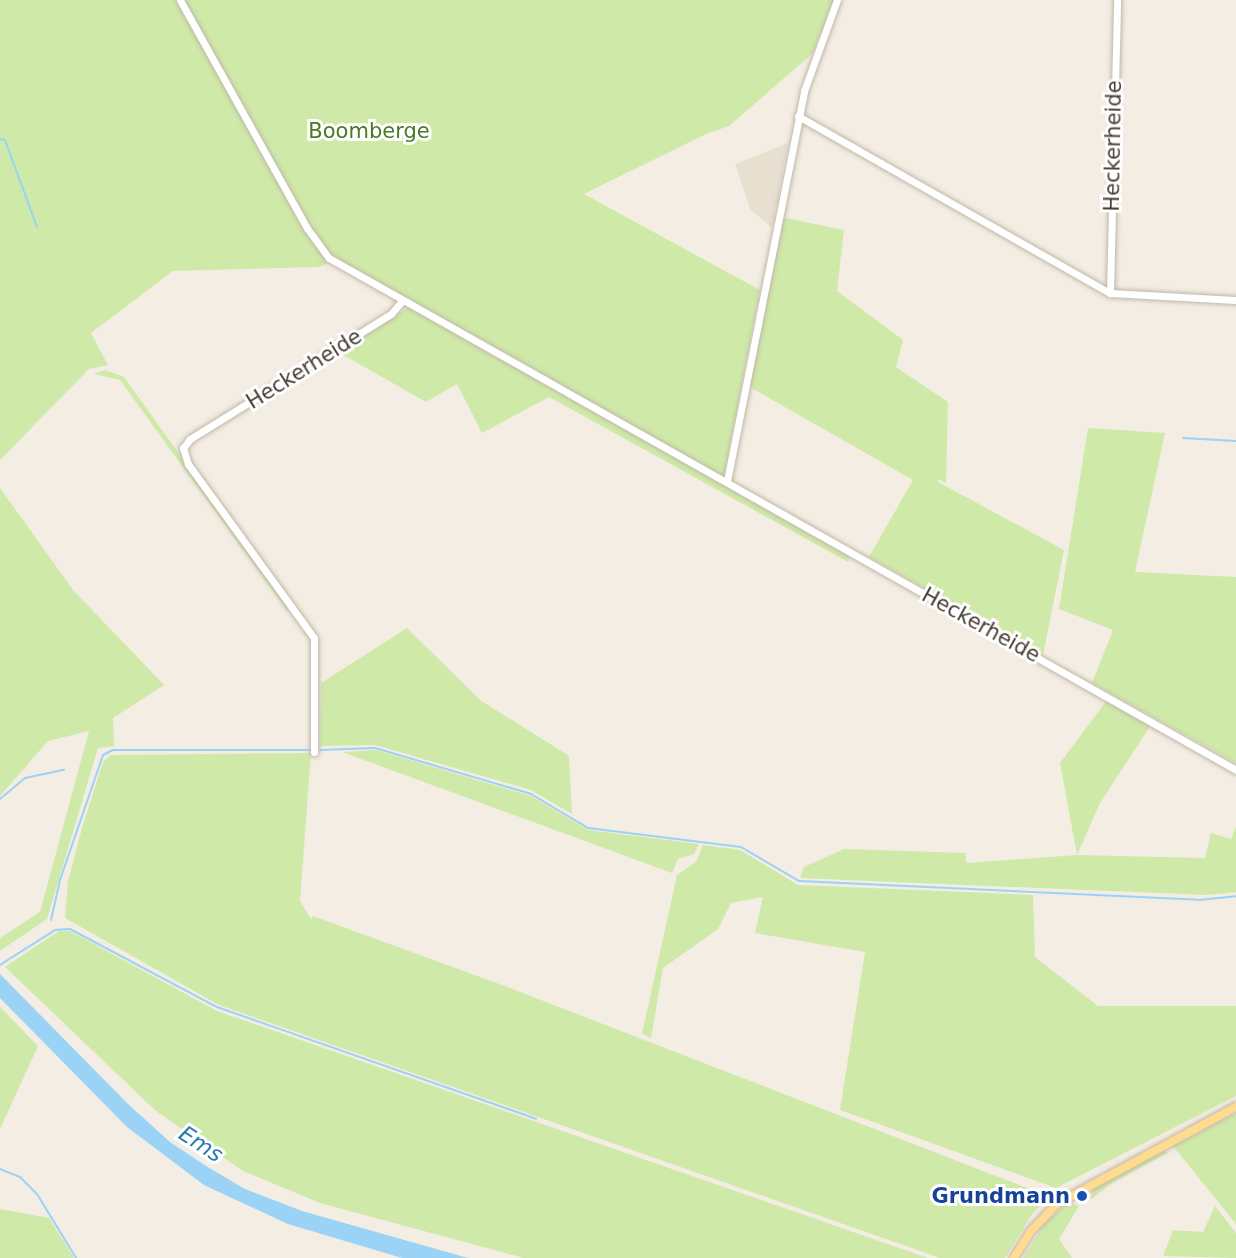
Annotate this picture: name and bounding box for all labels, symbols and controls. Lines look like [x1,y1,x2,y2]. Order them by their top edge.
street label: Heckerheide [1099,80,1127,212]
park label: Boomberge [308,118,430,144]
street label: Heckerheide [242,324,366,414]
street label: Heckerheide [918,582,1044,668]
water label: Ems [174,1120,228,1168]
place label: Grundmann [932,1183,1070,1209]
marker: Grundmann [1075,1189,1089,1203]

